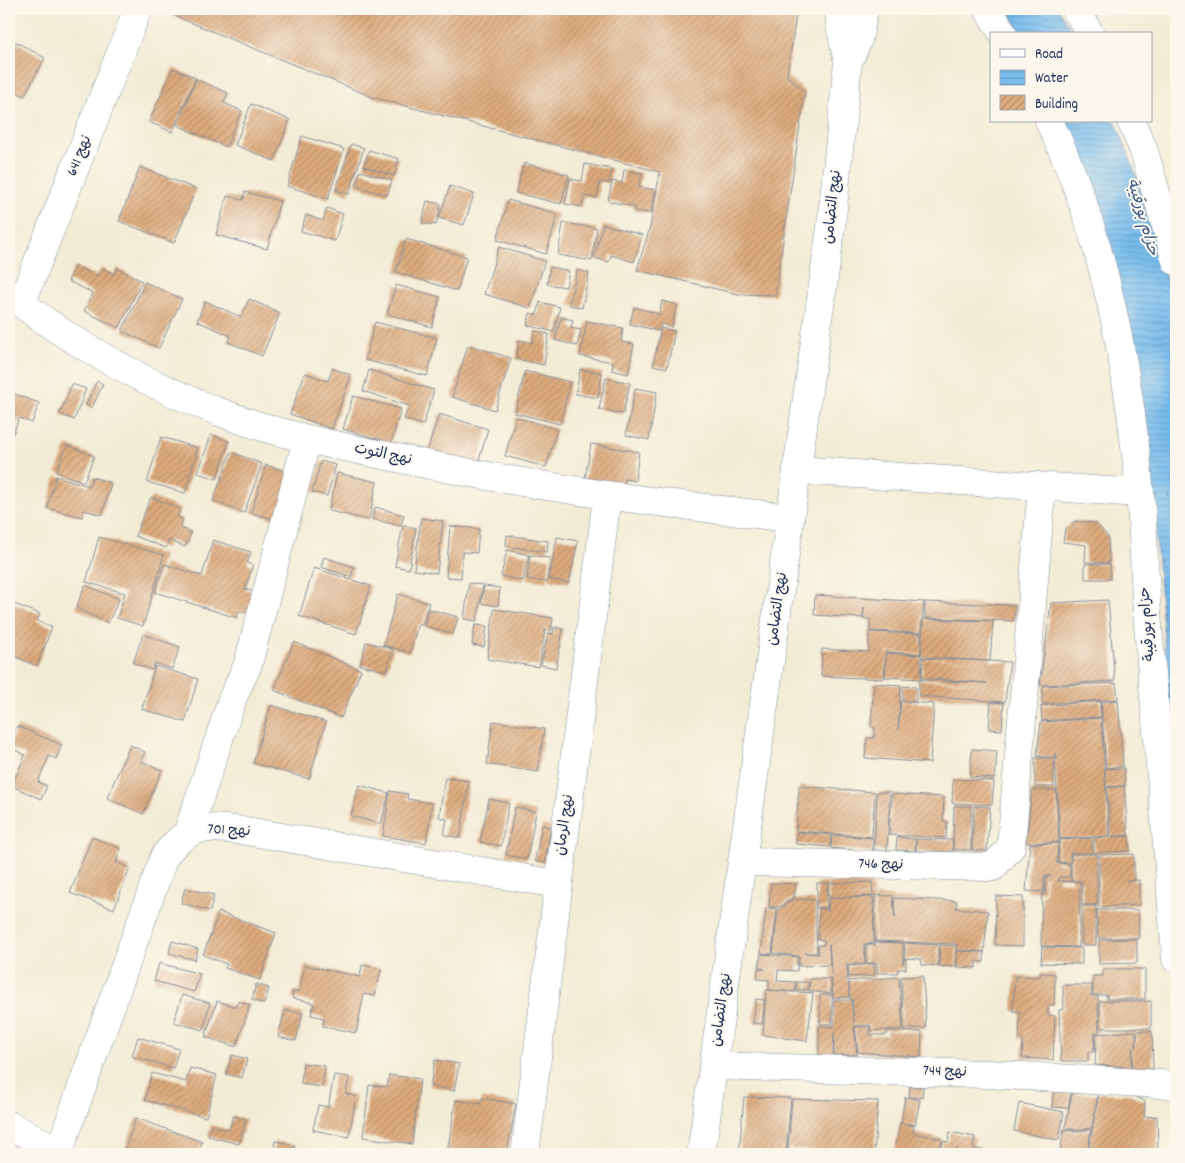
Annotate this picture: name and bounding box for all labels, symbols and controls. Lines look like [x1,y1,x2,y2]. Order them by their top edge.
legend [990,32,1152,122]
text: Road [1035,44,1063,66]
text: Water [1035,68,1069,90]
text: Building [1035,94,1078,116]
street label: نهج 641 [62,132,98,180]
street label: نهج التضامن [818,169,848,245]
water label: حزام بورقيبة [1120,176,1164,259]
street label: نهج التوت [352,438,414,472]
street label: نهج التضامن [762,571,794,647]
street label: حزام بورقيبة [1134,586,1162,662]
street label: نهج الرمان [550,793,580,857]
street label: نهج 701 [207,819,251,843]
street label: نهج 746 [858,854,904,876]
street label: نهج التضامن [706,972,738,1048]
street label: نهج 744 [923,1060,967,1084]

